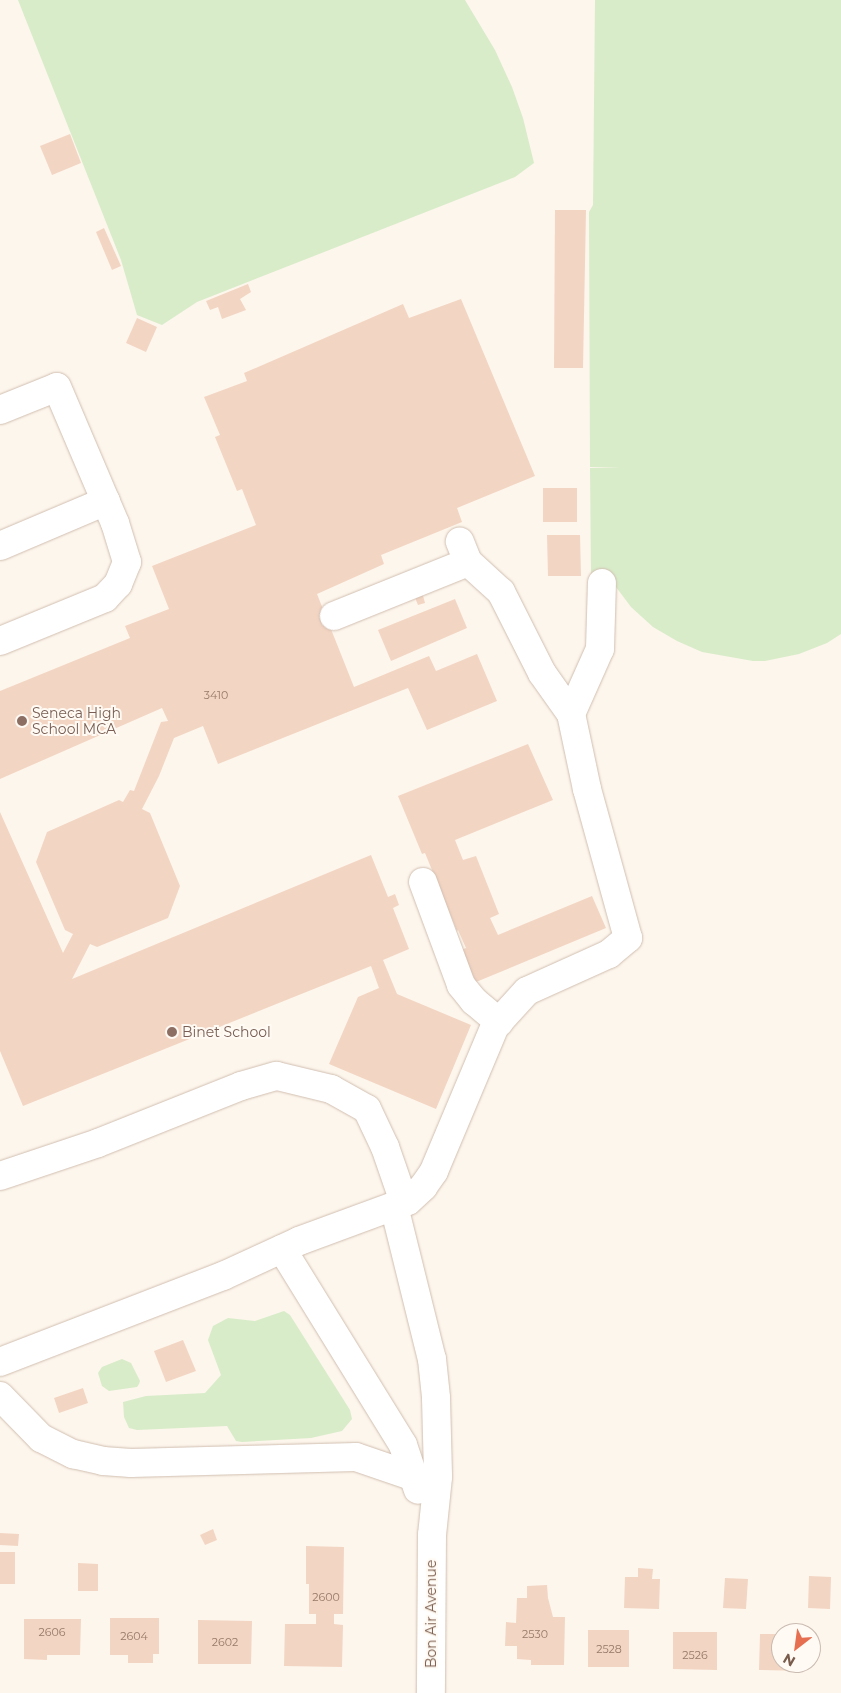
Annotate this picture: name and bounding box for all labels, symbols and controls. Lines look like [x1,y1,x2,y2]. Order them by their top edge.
house number: 3410 [204,688,228,702]
place label: Seneca High School MCA [32,705,121,738]
marker: Seneca High School MCA [16,715,28,727]
place label: Binet School [182,1024,271,1040]
marker: Binet School [166,1026,178,1038]
street label: Bon Air Avenue [423,1560,439,1668]
house number: 2600 [312,1590,340,1604]
north arrow [771,1623,821,1673]
house number: 2606 [39,1625,65,1639]
house number: 2530 [522,1627,548,1641]
house number: 2604 [120,1629,148,1643]
house number: 2602 [212,1635,238,1649]
house number: 2528 [596,1642,622,1656]
house number: 2526 [682,1648,708,1662]
text: N [780,1650,798,1671]

